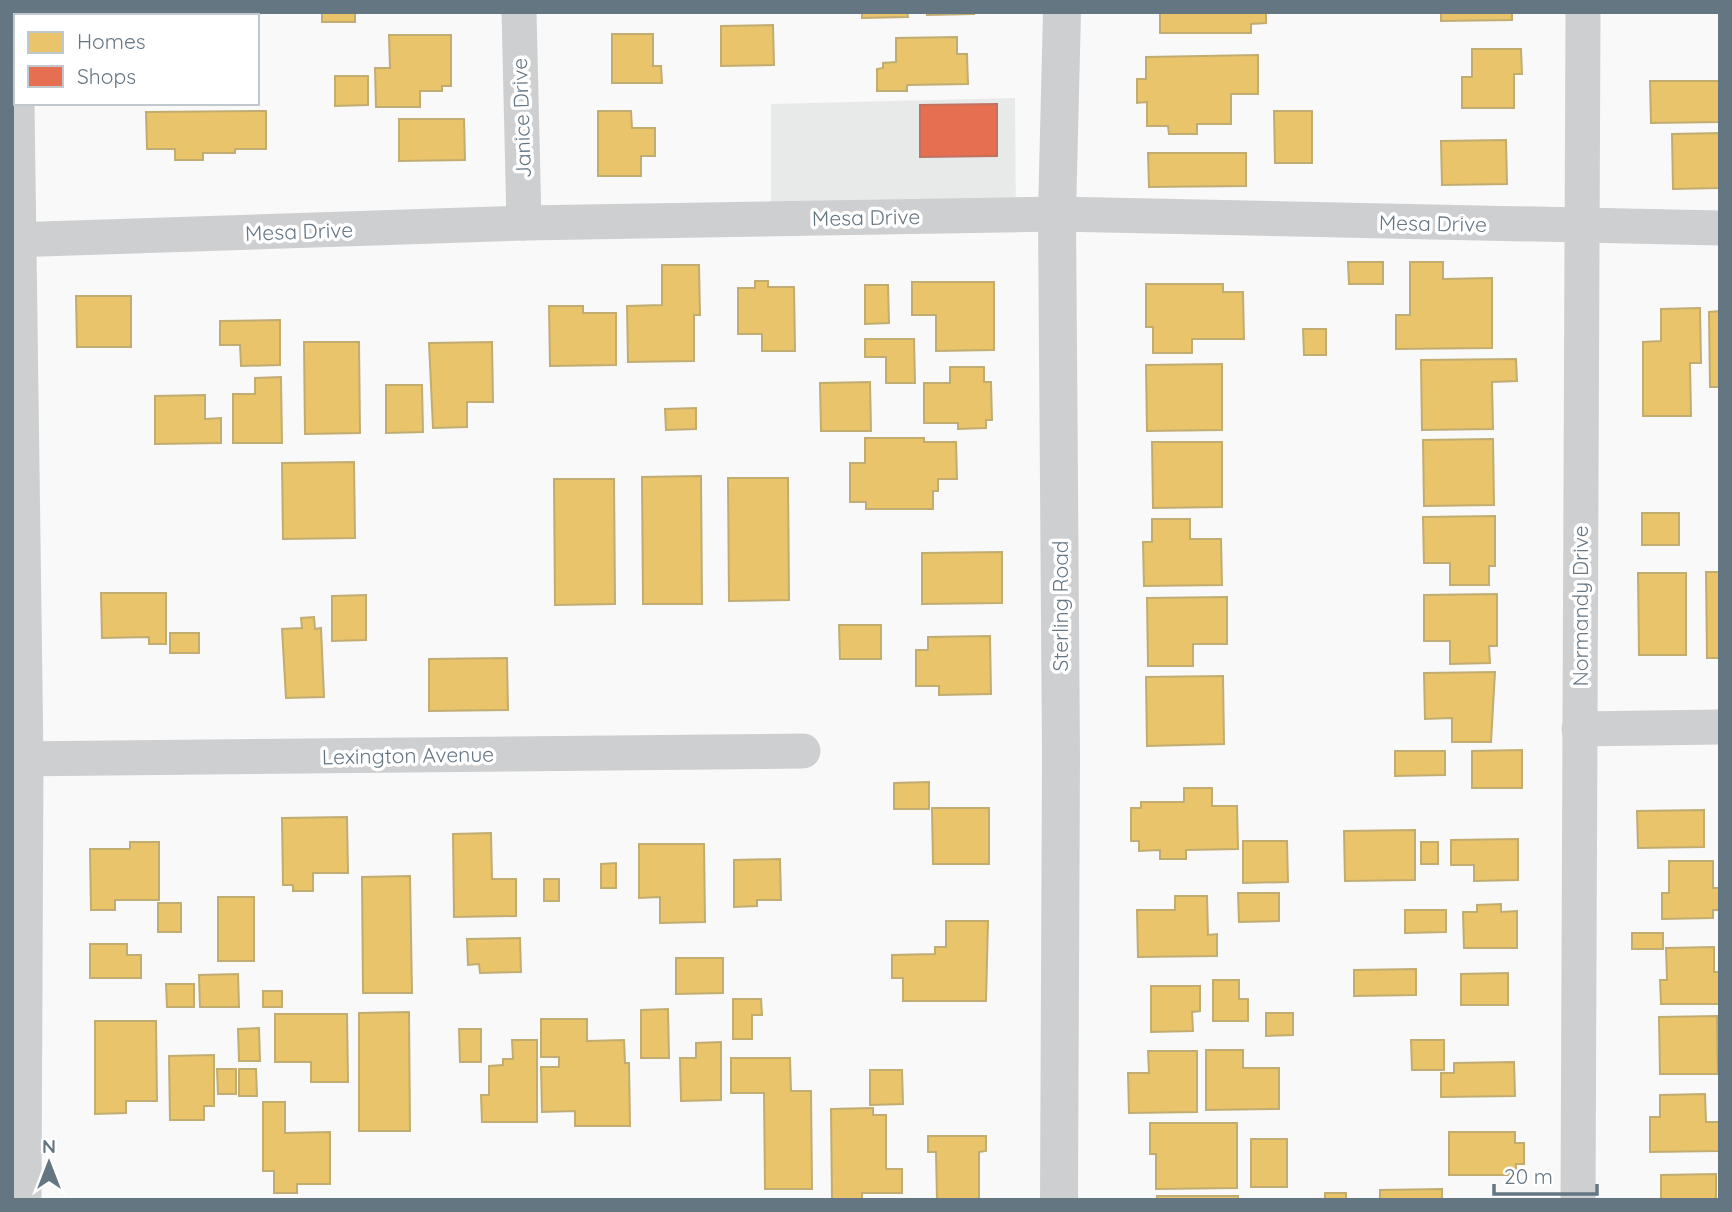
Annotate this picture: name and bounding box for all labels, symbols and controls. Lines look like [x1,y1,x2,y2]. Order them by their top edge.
legend [14,14,259,105]
text: Homes [77,28,146,54]
street label: Janice Drive [506,57,536,179]
text: Shops [77,63,136,89]
street label: Mesa Drive [812,203,920,231]
street label: Mesa Drive [1379,209,1487,237]
street label: Mesa Drive [244,216,354,246]
street label: Normandy Drive [1567,525,1593,687]
street label: Sterling Road [1047,540,1073,672]
street label: Lexington Avenue [322,740,494,770]
north arrow [14,1128,84,1198]
text: N [42,1134,56,1158]
scale bar [1494,1152,1597,1196]
text: 20 m [1504,1163,1553,1189]

